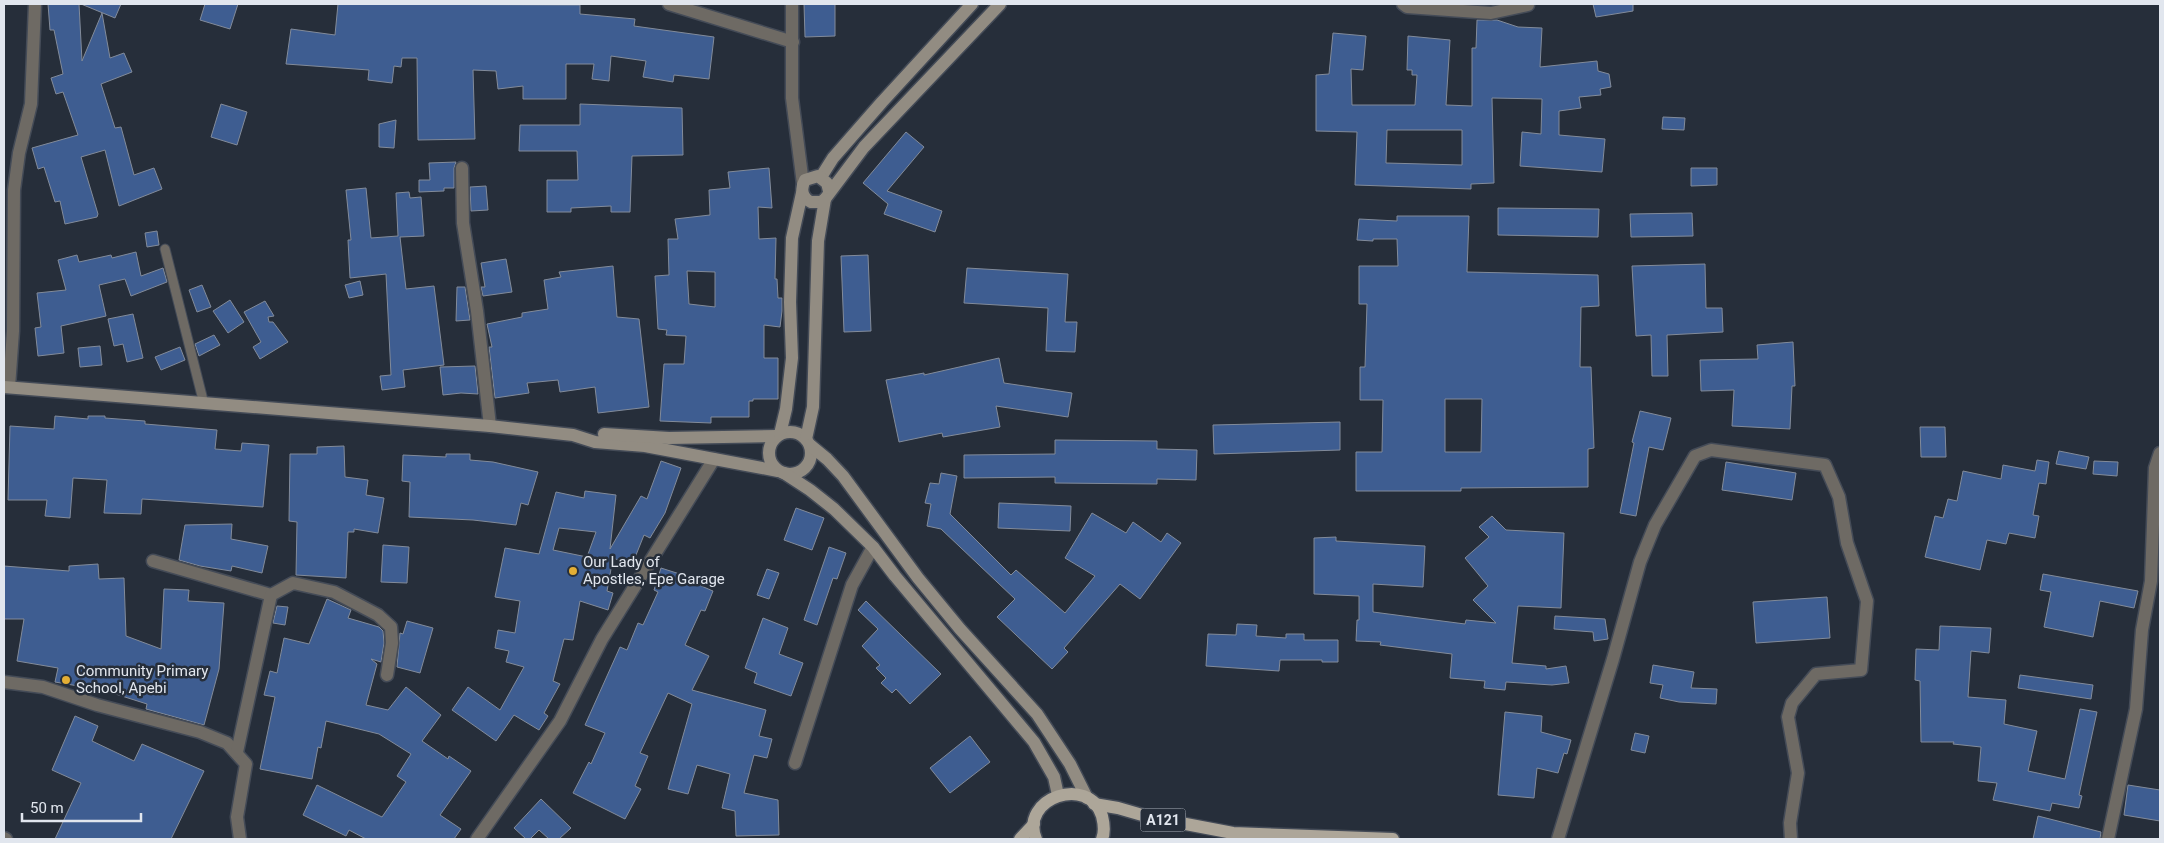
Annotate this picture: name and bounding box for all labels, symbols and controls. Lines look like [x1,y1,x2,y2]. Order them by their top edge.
place label: Our Lady of Apostles, Epe Garage [583,553,725,588]
marker: Our Lady of Apostles, Epe Garage [567,565,579,577]
place label: Community Primary School, Apebi [76,662,208,697]
marker: Community Primary School, Apebi [60,674,72,686]
scale bar [22,790,141,822]
text: 50 m [30,799,64,817]
road number: A121 [1140,808,1186,832]

